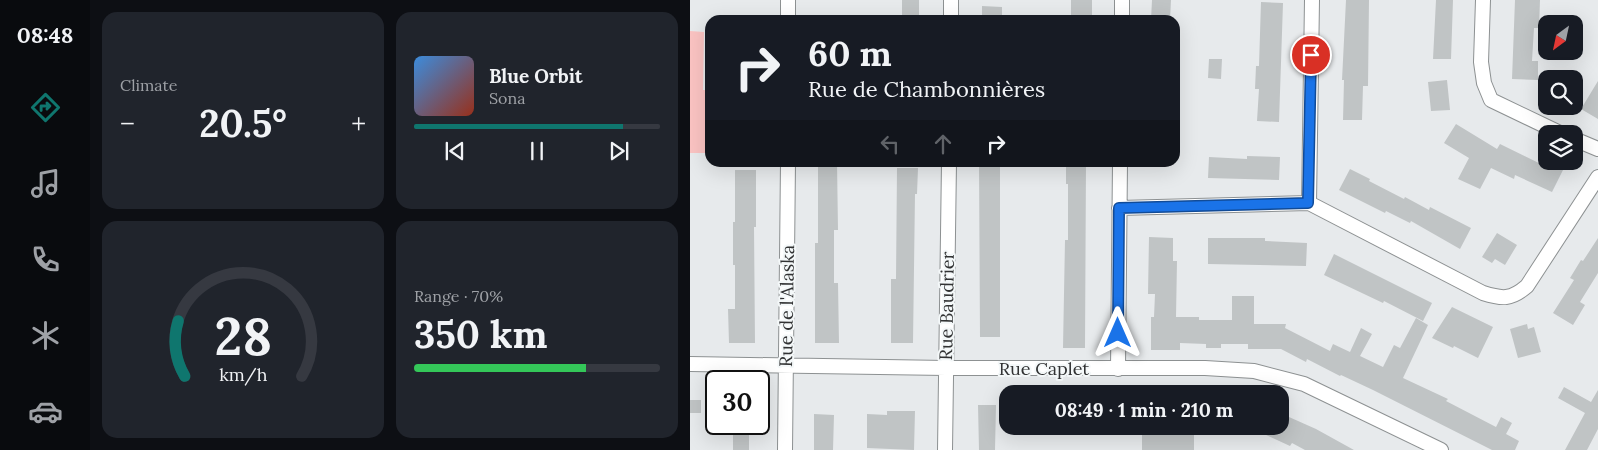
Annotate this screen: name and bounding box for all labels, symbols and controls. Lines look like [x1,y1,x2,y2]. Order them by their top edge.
north arrow [1538,15,1582,60]
map controls [1538,15,1583,170]
text: 08:48 [17,21,73,49]
text: 60 m [808,31,892,76]
pin [1290,34,1332,76]
icon: right [725,35,790,100]
icon: arrive [1297,41,1325,69]
text: Blue Orbit [489,64,583,88]
button: search [1538,70,1583,115]
text: Climate [120,75,177,95]
text: Rue de Chambonnières [808,75,1045,103]
text: Sona [489,88,525,108]
icon: directions [28,90,63,125]
text: 20.5° [199,99,287,147]
text: − [120,106,135,142]
text: + [351,106,366,142]
button: layers [1538,125,1583,170]
icon: left [876,130,904,158]
icon: ahead [929,130,957,158]
icon: right [982,130,1010,158]
icon: previous [441,137,469,165]
icon: pause [523,137,551,165]
icon: next [605,137,633,165]
icon: music [28,166,63,201]
icon: phone [28,242,63,277]
street label: Rue de l'Alaska [774,245,799,367]
street label: Rue Baudrier [934,251,959,361]
text: Range · 70% [414,286,503,306]
text: 28 [214,303,272,369]
position arrow [1091,306,1143,358]
text: 350 km [414,310,548,358]
icon: climate [28,318,63,353]
street label: Rue Caplet [999,357,1089,380]
text: km/h [219,363,267,386]
speed limit sign: 30 [705,370,770,435]
icon: car [28,394,63,429]
text: 08:49 · 1 min · 210 m [1055,398,1233,422]

